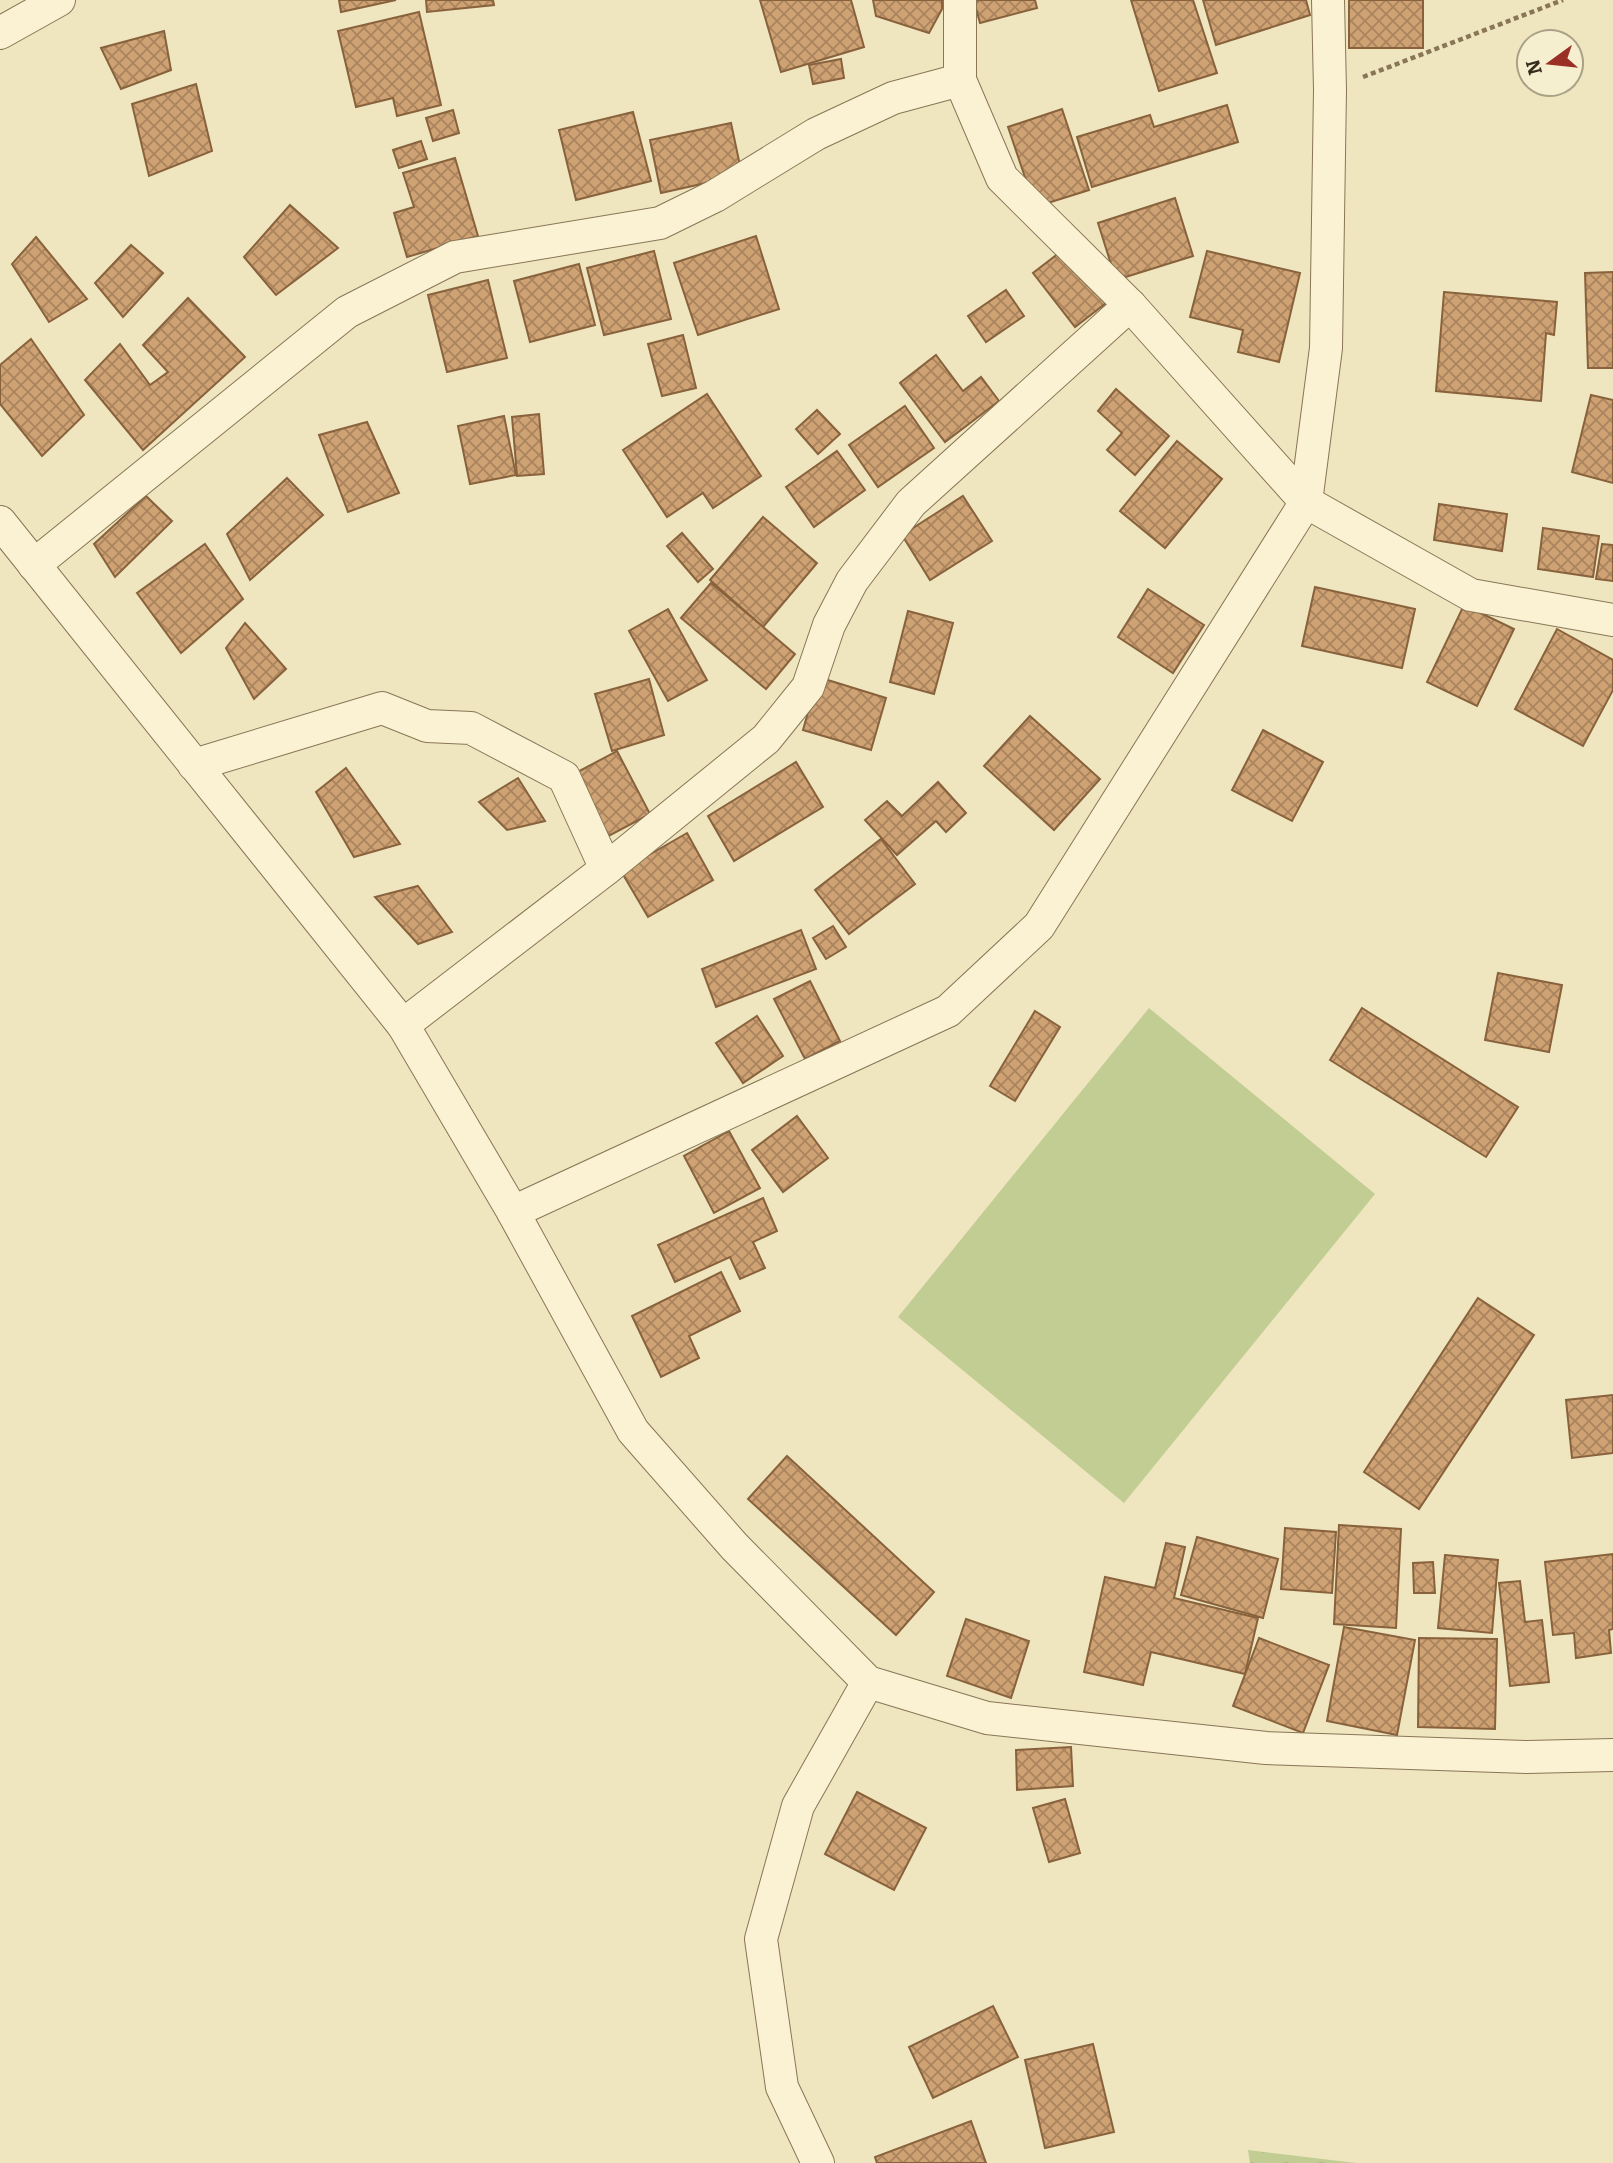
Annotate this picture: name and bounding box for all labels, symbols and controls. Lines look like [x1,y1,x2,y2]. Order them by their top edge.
north arrow [1515,28,1585,98]
text: N [1521,57,1547,77]

